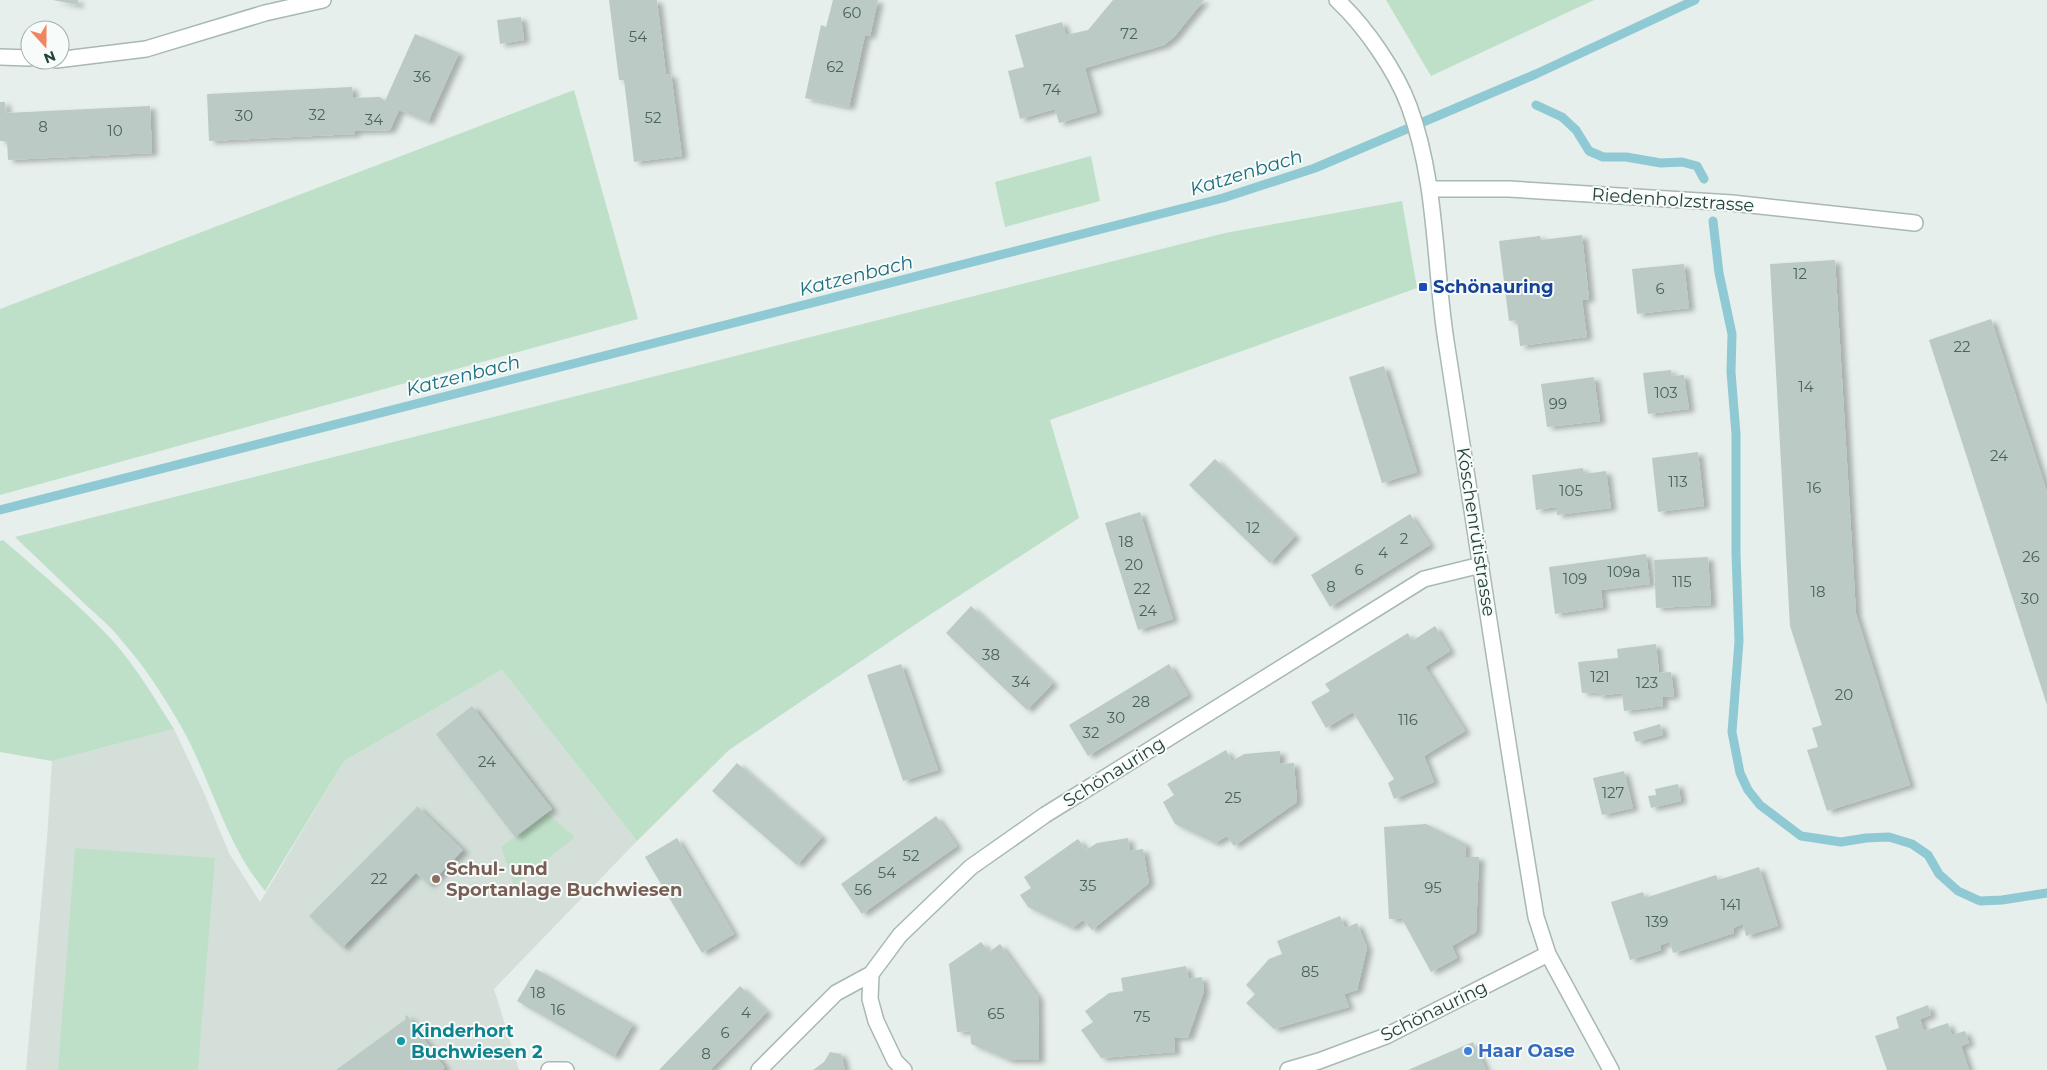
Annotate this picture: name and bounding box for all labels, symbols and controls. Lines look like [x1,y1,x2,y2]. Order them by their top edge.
house number: 60 [842,3,862,22]
north arrow [20,20,70,70]
house number: 72 [1120,24,1138,43]
house number: 54 [629,27,647,46]
text: N [41,47,58,68]
house number: 62 [826,57,844,76]
house number: 36 [413,67,431,86]
house number: 74 [1043,80,1061,99]
house number: 32 [309,105,325,124]
house number: 30 [235,106,253,125]
house number: 52 [645,108,661,127]
house number: 34 [365,110,383,129]
house number: 8 [38,117,48,136]
house number: 10 [107,121,123,140]
water label: Katzenbach [1187,144,1305,201]
street label: Riedenholzstrasse [1591,183,1755,217]
water label: Katzenbach [797,250,916,301]
house number: 12 [1793,264,1807,283]
place label: Schönauring [1433,276,1554,298]
house number: 6 [1655,279,1665,298]
marker: Schönauring [1417,281,1429,293]
house number: 22 [1953,337,1971,356]
water label: Katzenbach [404,350,523,401]
house number: 14 [1798,377,1814,396]
house number: 103 [1654,383,1678,402]
house number: 99 [1549,394,1567,413]
street label: Köschenrütistrasse [1452,446,1500,618]
house number: 24 [1990,446,2008,465]
house number: 113 [1668,472,1688,491]
house number: 16 [1807,478,1821,497]
house number: 105 [1559,481,1583,500]
house number: 12 [1246,518,1260,537]
house number: 2 [1400,529,1408,548]
house number: 18 [1119,532,1134,551]
house number: 4 [1378,543,1388,562]
house number: 26 [2022,547,2040,566]
house number: 20 [1125,555,1143,574]
house number: 6 [1354,560,1364,579]
house number: 109a [1607,562,1641,581]
house number: 109 [1563,569,1587,588]
house number: 115 [1672,572,1692,591]
house number: 8 [1326,577,1336,596]
house number: 22 [1133,579,1151,598]
house number: 18 [1811,582,1826,601]
house number: 30 [2021,589,2039,608]
house number: 24 [1139,601,1157,620]
house number: 38 [982,645,1000,664]
house number: 121 [1590,667,1610,686]
house number: 34 [1012,672,1030,691]
house number: 123 [1636,673,1658,692]
house number: 20 [1835,685,1853,704]
house number: 28 [1132,692,1150,711]
house number: 30 [1107,708,1125,727]
house number: 116 [1398,710,1418,729]
house number: 32 [1083,723,1099,742]
street label: Schönauring [1059,732,1169,812]
house number: 24 [478,752,496,771]
house number: 127 [1602,783,1625,802]
house number: 25 [1224,788,1242,807]
house number: 52 [903,846,919,865]
place label: Schul- und Sportanlage Buchwiesen [446,858,682,901]
house number: 54 [878,863,896,882]
house number: 22 [370,869,388,888]
marker: Schul- und Sportanlage Buchwiesen [430,873,442,885]
house number: 35 [1080,876,1096,895]
house number: 95 [1424,878,1442,897]
house number: 56 [854,880,872,899]
house number: 141 [1721,895,1741,914]
house number: 139 [1645,912,1669,931]
house number: 85 [1301,962,1319,981]
street label: Schönauring [1377,976,1491,1046]
house number: 18 [531,983,546,1002]
house number: 16 [551,1000,565,1019]
house number: 4 [741,1003,751,1022]
house number: 65 [987,1004,1005,1023]
house number: 75 [1133,1007,1151,1026]
place label: Kinderhort Buchwiesen 2 [411,1020,543,1063]
house number: 6 [720,1023,730,1042]
marker: Kinderhort Buchwiesen 2 [395,1035,407,1047]
place label: Haar Oase [1478,1040,1575,1062]
house number: 8 [701,1044,711,1063]
marker: Haar Oase [1462,1045,1474,1057]

